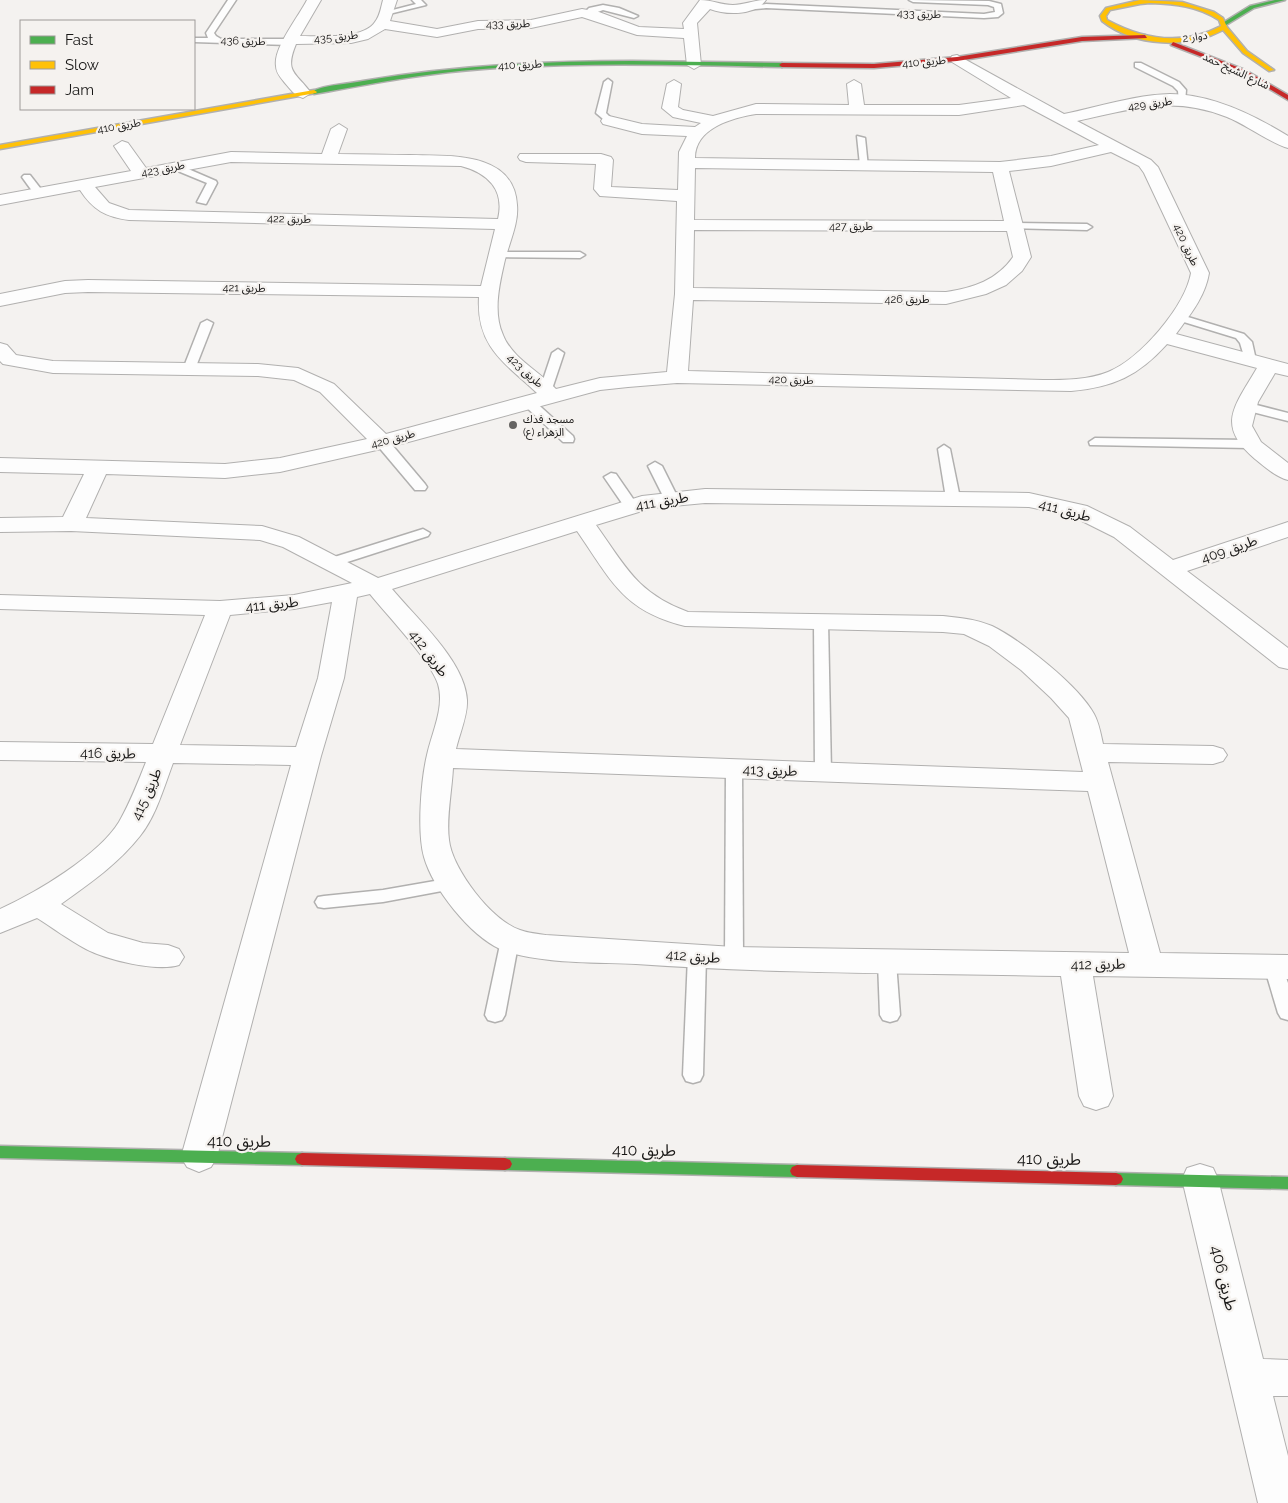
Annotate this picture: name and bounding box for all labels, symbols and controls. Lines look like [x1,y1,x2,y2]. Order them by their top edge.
street label: طريق 433 [897,7,941,21]
street label: طريق 433 [486,17,530,31]
legend [20,20,195,110]
street label: طريق 435 [313,28,359,46]
street label: دوار 2 [1182,29,1208,45]
text: Fast [65,31,93,49]
street label: طريق 436 [220,34,266,48]
street label: شارع الشيخ حمد [1200,50,1272,93]
street label: طريق 410 [902,54,946,70]
text: Slow [65,56,99,74]
street label: طريق 410 [498,57,542,73]
text: Jam [65,81,94,99]
street label: طريق 429 [1127,94,1173,114]
street label: طريق 410 [96,116,142,136]
street label: طريق 423 [140,158,186,180]
street label: طريق 422 [267,212,311,226]
street label: طريق 427 [829,220,873,233]
street label: طريق 420 [1171,222,1201,268]
street label: طريق 421 [222,281,266,295]
street label: طريق 426 [885,293,929,306]
street label: طريق 423 [504,351,546,391]
street label: طريق 420 [768,373,814,387]
place label: مسجد فدك الزهراء (ع) [523,413,574,440]
marker: مسجد فدك الزهراء (ع) [507,419,519,431]
street label: طريق 420 [370,427,416,451]
street label: طريق 411 [634,488,690,515]
street label: طريق 411 [1037,495,1093,527]
street label: طريق 409 [1199,532,1260,568]
street label: طريق 411 [245,593,300,617]
street label: طريق 412 [405,626,452,681]
street label: طريق 416 [80,745,136,763]
street label: طريق 413 [742,761,798,781]
street label: طريق 415 [128,766,166,823]
street label: طريق 412 [665,946,721,968]
street label: طريق 412 [1071,956,1125,974]
street label: طريق 410 [207,1131,271,1152]
street label: طريق 410 [612,1140,676,1161]
street label: طريق 410 [1017,1149,1081,1170]
street label: طريق 406 [1206,1243,1241,1313]

